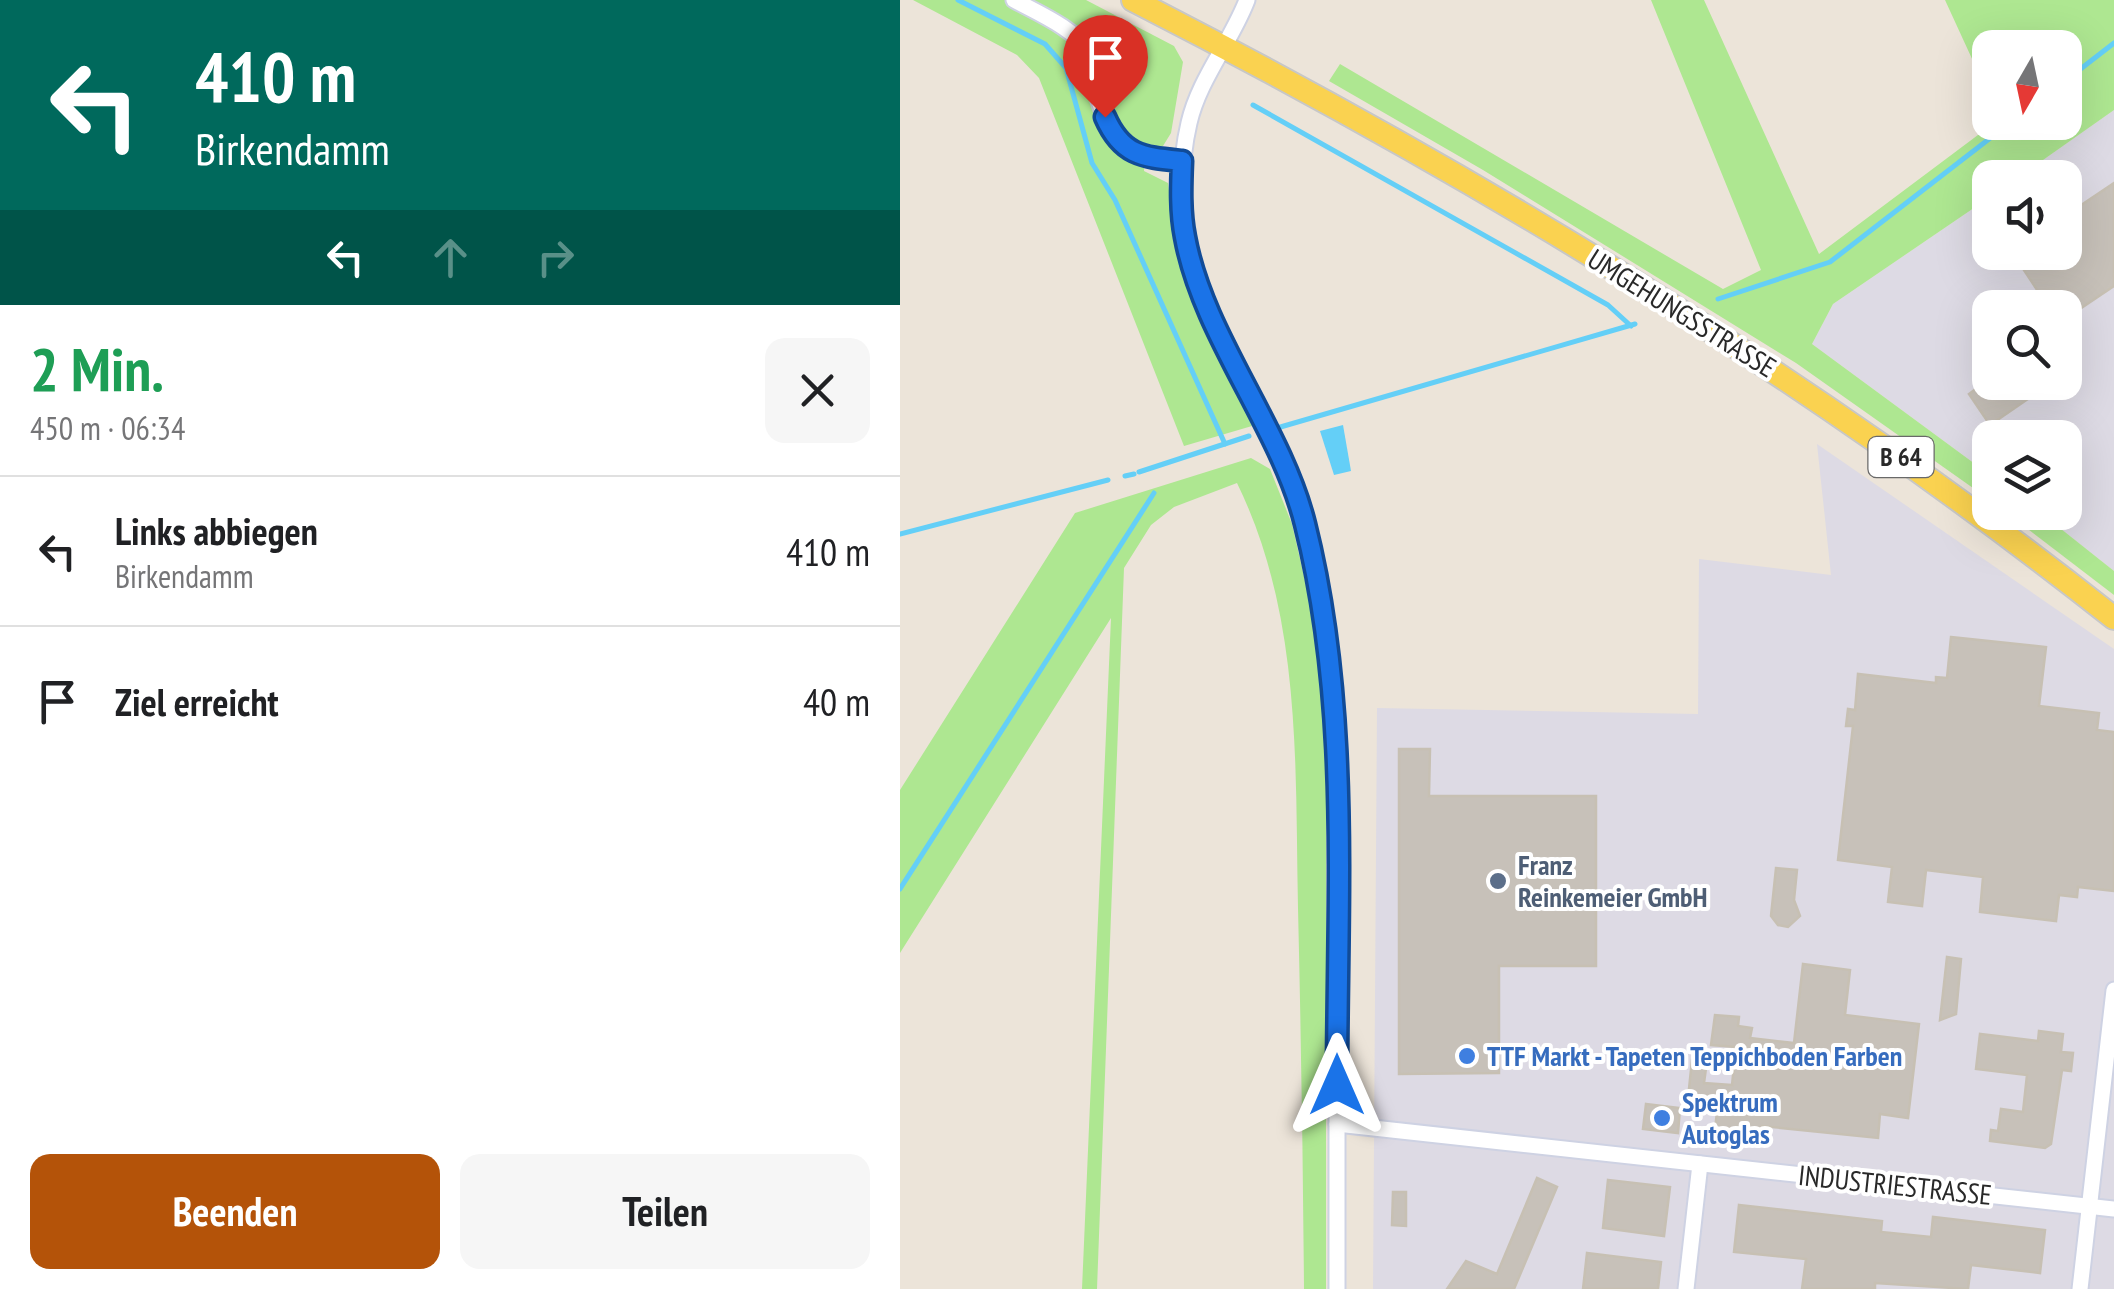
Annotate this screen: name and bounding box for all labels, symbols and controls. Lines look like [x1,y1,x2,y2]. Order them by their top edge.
pin [1063,15,1148,118]
icon: arrive [1078,30,1133,85]
north arrow [1972,30,2082,140]
map controls [1972,30,2082,530]
text: 410 m [195,31,356,121]
icon: left [30,40,160,170]
text: Birkendamm [195,119,390,177]
button: sound [1972,160,2082,270]
icon: left [318,230,373,285]
icon: ahead [423,230,478,285]
icon: right [528,230,583,285]
street label: UMGEHUNGSSTRASSE [1581,240,1783,385]
button: search [1972,290,2082,400]
text: 2 Min. [30,330,164,408]
button: close [765,338,870,443]
text: 450 m · 06:34 [30,407,185,449]
button: layers [1972,420,2082,530]
road number: B 64 [1868,437,1934,477]
text: Links abbiegen [115,506,318,555]
icon: left [30,524,85,579]
text: 410 m [786,527,870,576]
text: Birkendamm [115,555,253,597]
icon: arrive [30,674,85,729]
text: Ziel erreicht [115,677,279,726]
text: 40 m [803,677,870,726]
place label: Franz Reinkemeier GmbH [1518,846,1707,915]
marker: Franz Reinkemeier GmbH [1487,870,1509,892]
position arrow [1285,1033,1389,1137]
place label: TTF Markt - Tapeten Teppichboden Farben [1487,1037,1902,1074]
marker: TTF Markt - Tapeten Teppichboden Farben [1456,1045,1478,1067]
place label: Spektrum Autoglas [1681,1083,1778,1152]
marker: Spektrum Autoglas [1651,1107,1673,1129]
button: Beenden [30,1154,440,1269]
button: Teilen [460,1154,870,1269]
street label: INDUSTRIESTRASSE [1797,1156,1993,1213]

